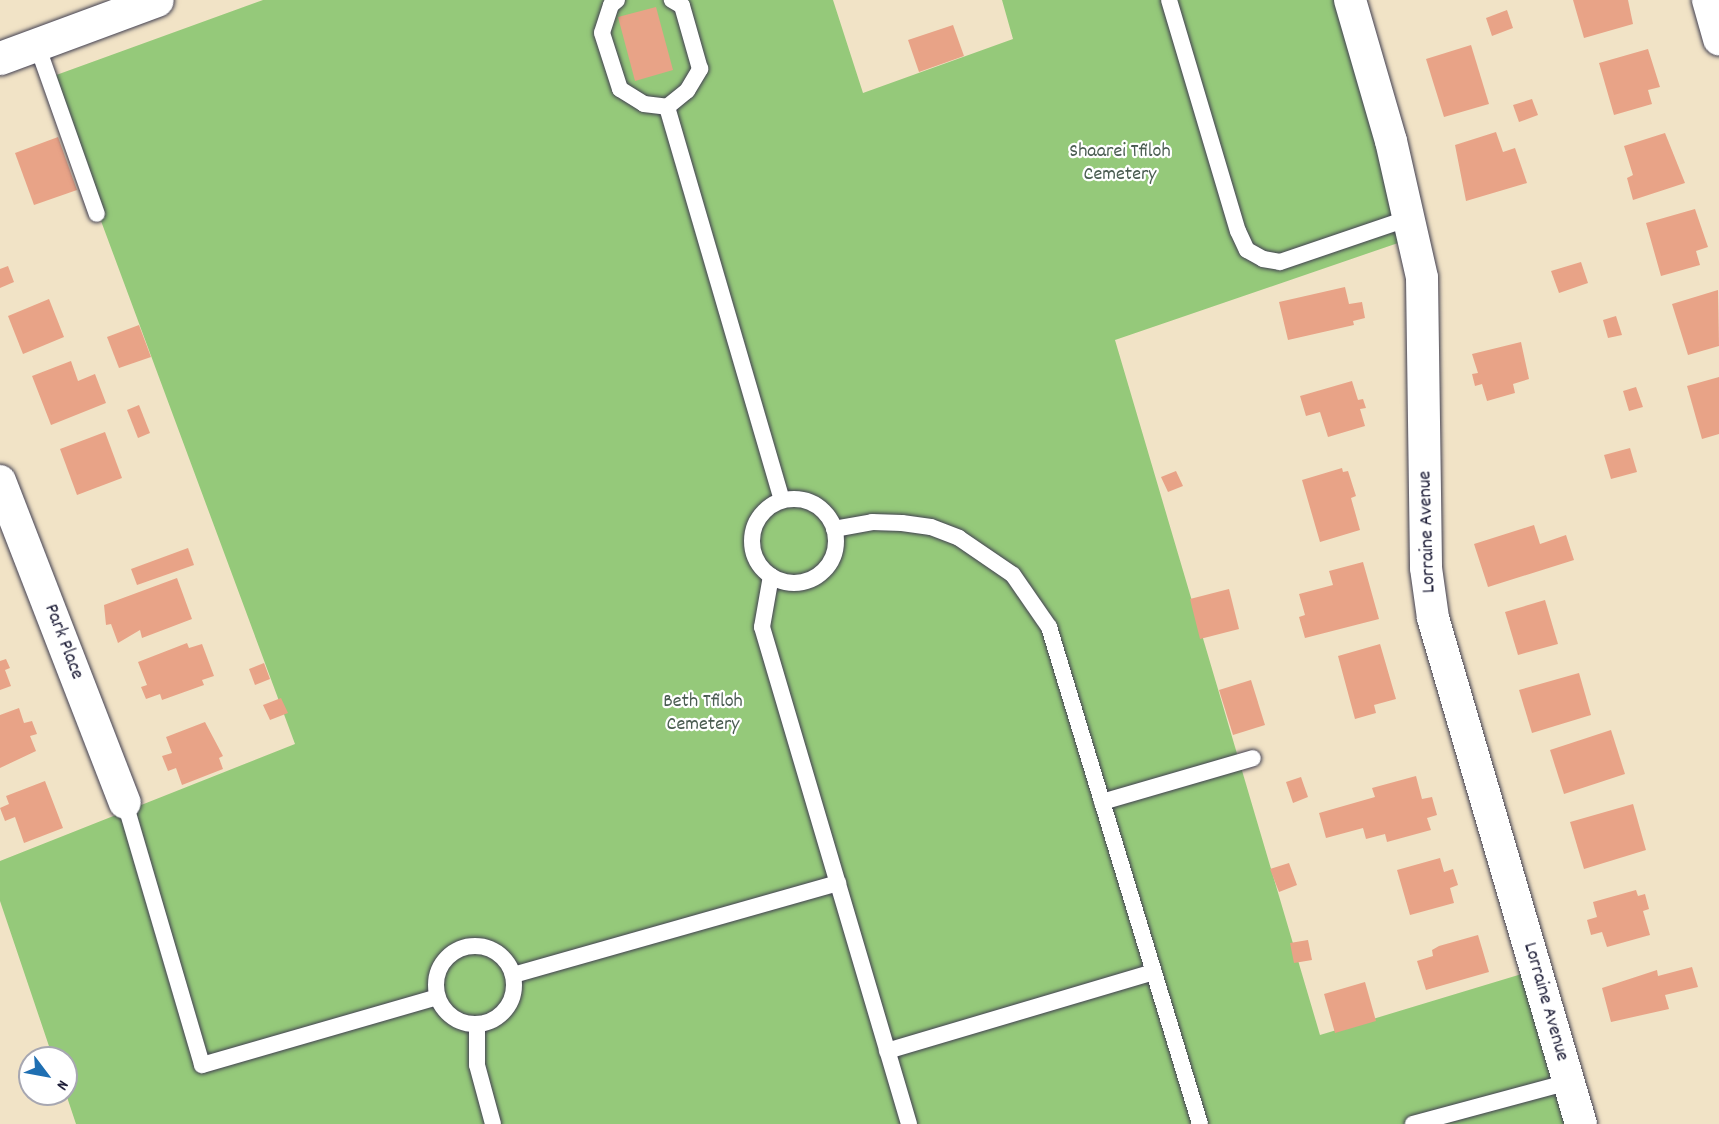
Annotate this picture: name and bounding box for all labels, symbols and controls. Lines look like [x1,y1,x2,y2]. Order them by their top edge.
park label: Shaarei Tfiloh Cemetery [1069,141,1171,188]
street label: Lorraine Avenue [1414,470,1442,594]
street label: Park Place [38,601,88,683]
park label: Beth Tfiloh Cemetery [663,691,743,738]
street label: Lorraine Avenue [1517,940,1573,1064]
north arrow [18,1046,78,1106]
text: N [50,1075,74,1094]

